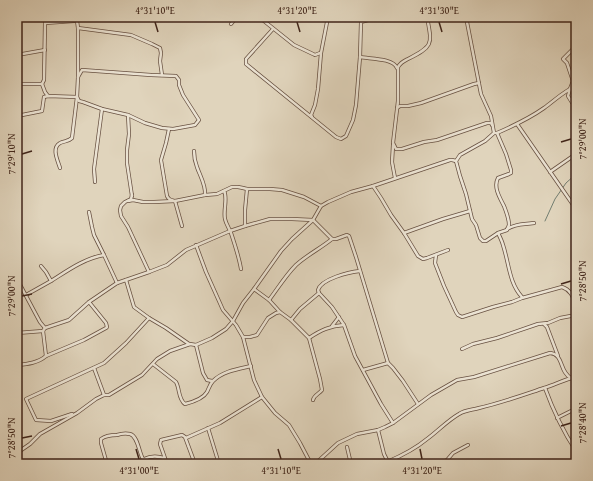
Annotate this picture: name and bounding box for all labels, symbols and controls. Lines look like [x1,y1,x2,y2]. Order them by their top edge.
text: 4°31'10"E [135,3,175,18]
text: 4°31'20"E [277,3,317,18]
text: 4°31'30"E [419,3,459,18]
text: 7°29'00"N [575,118,590,160]
text: 7°29'10"N [4,133,19,175]
text: 7°28'50"N [575,260,590,302]
text: 7°29'00"N [4,275,19,317]
text: 7°28'40"N [575,402,590,444]
text: 7°28'50"N [4,417,19,459]
text: 4°31'00"E [119,463,159,478]
text: 4°31'10"E [261,463,301,478]
text: 4°31'20"E [402,463,442,478]

